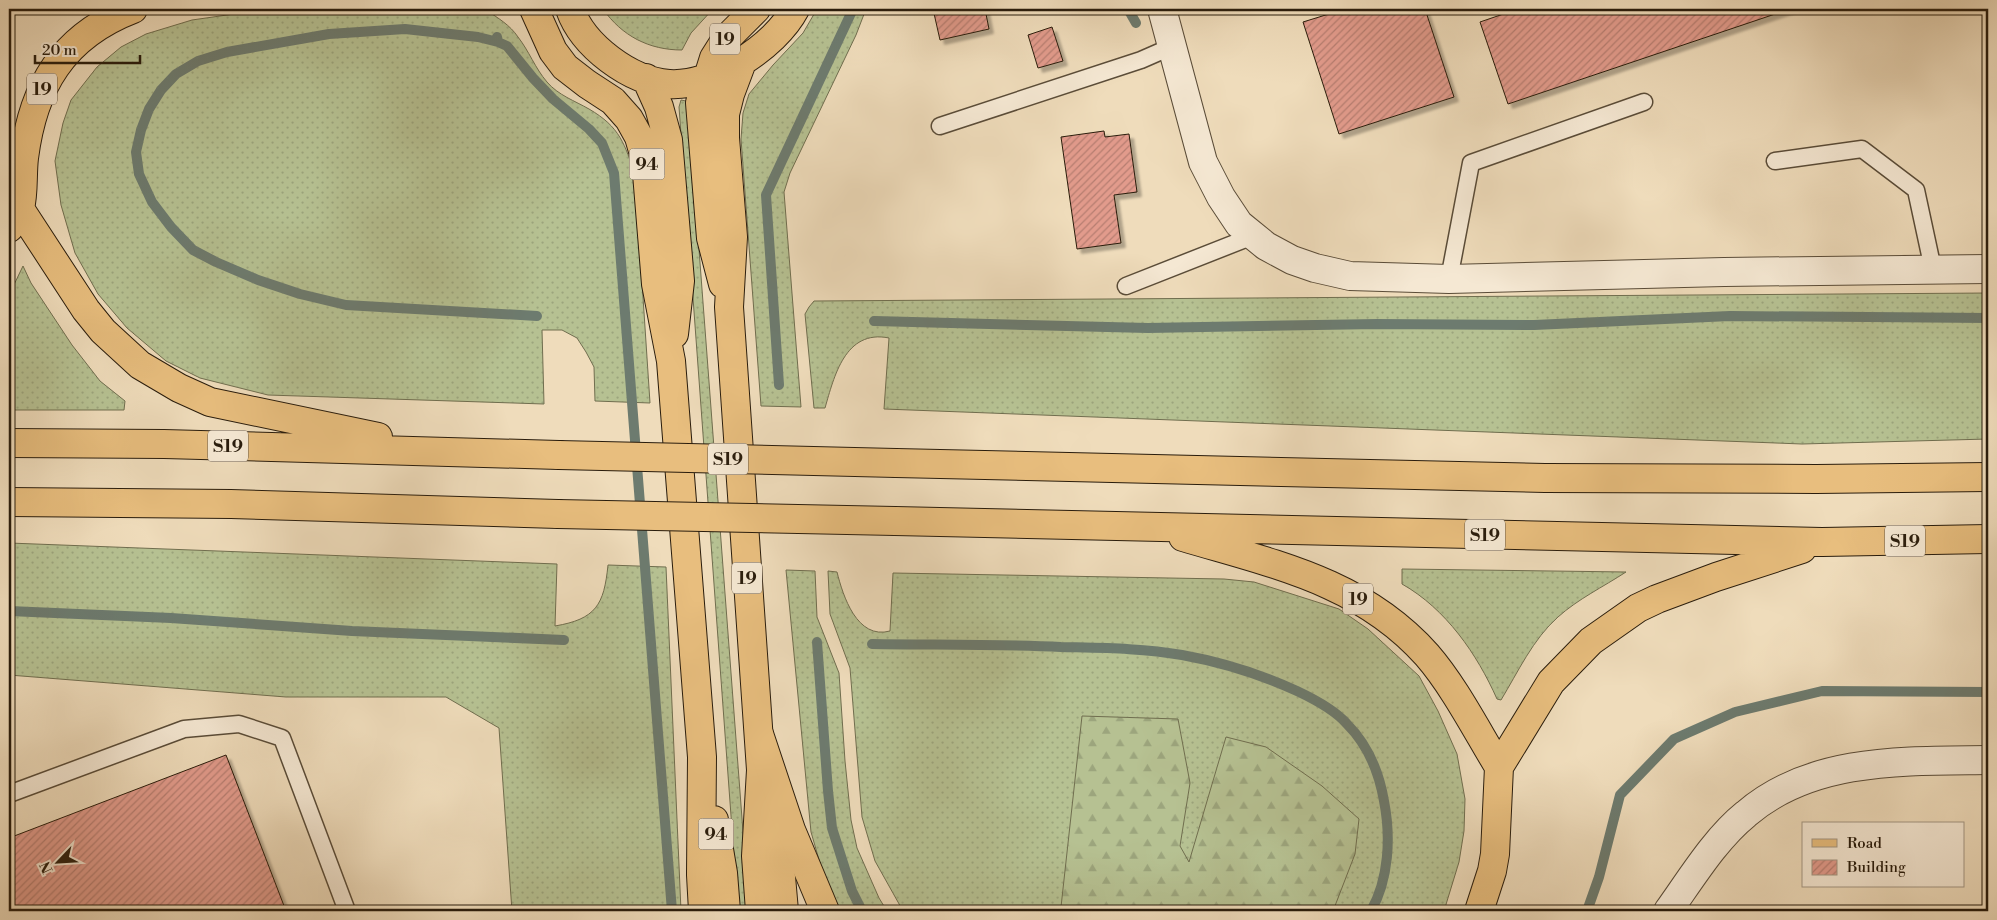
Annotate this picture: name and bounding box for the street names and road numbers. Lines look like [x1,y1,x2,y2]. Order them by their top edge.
road number: 19 [710,23,740,54]
road number: 19 [27,74,57,105]
road number: 94 [630,148,664,180]
road number: S19 [208,431,248,462]
road number: S19 [708,444,748,474]
road number: S19 [1465,520,1505,550]
road number: S19 [1885,526,1925,556]
road number: 19 [732,562,762,594]
road number: 19 [1343,584,1373,614]
road number: 94 [698,819,734,850]

